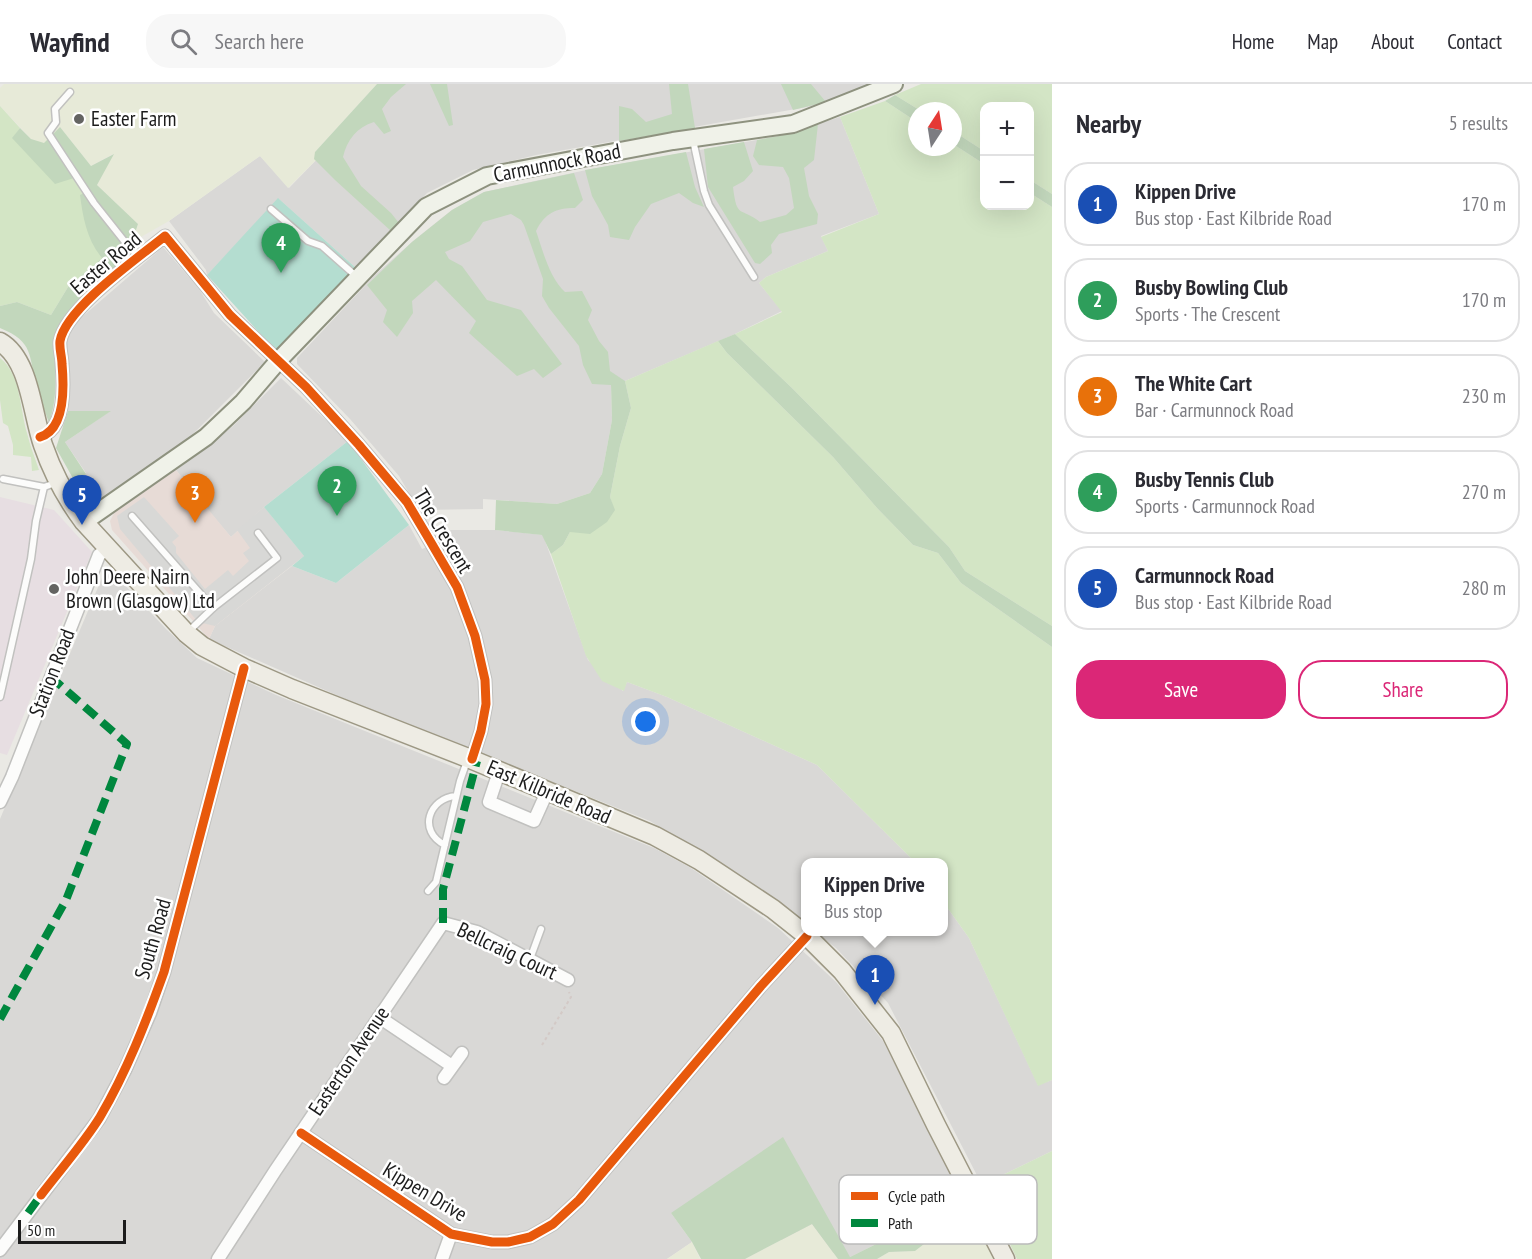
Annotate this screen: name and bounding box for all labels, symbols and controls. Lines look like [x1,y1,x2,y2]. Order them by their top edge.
search box [146,14,566,68]
text: Wayfind [30,23,110,60]
icon: search [167,25,200,58]
text: Search here [215,27,304,55]
text: Home [1232,28,1274,55]
text: Map [1307,28,1338,55]
text: About [1371,28,1414,55]
text: Contact [1447,28,1502,55]
north arrow [908,102,962,156]
map controls [980,102,1034,210]
button: + [980,102,1034,156]
place label: Easter Farm [91,105,177,132]
text: Nearby [1076,107,1141,140]
text: 5 results [1449,110,1508,136]
marker: Easter Farm [72,112,86,126]
street label: Carmunnock Road [491,137,623,188]
button: − [980,156,1034,210]
text: Kippen Drive [1135,177,1236,205]
text: 1 [1093,191,1102,217]
text: 170 m [1462,191,1506,217]
text: Bus stop · East Kilbride Road [1135,205,1332,231]
pin: 4 [262,224,300,273]
street label: Easter Road [65,225,147,300]
text: Busby Bowling Club [1135,273,1288,301]
text: 2 [1093,287,1102,313]
text: 170 m [1462,287,1506,313]
text: Sports · The Crescent [1135,301,1280,327]
text: The White Cart [1135,369,1252,397]
text: 3 [1093,383,1102,409]
text: 230 m [1462,383,1506,409]
text: Bar · Carmunnock Road [1135,397,1294,423]
text: Busby Tennis Club [1135,465,1274,493]
pin: 2 [318,466,356,516]
pin: 3 [176,474,214,523]
pin: 5 [62,476,101,525]
text: 4 [1093,479,1102,505]
text: 270 m [1462,479,1506,505]
street label: The Crescent [408,484,479,578]
text: Sports · Carmunnock Road [1135,493,1315,519]
text: Carmunnock Road [1135,561,1274,589]
place label: John Deere Nairn Brown (Glasgow) Ltd [65,563,215,614]
text: 5 [1093,575,1102,601]
text: 280 m [1462,575,1506,601]
marker: John Deere Nairn Brown (Glasgow) Ltd [47,582,61,596]
text: Bus stop · East Kilbride Road [1135,589,1332,615]
street label: Station Road [22,625,81,721]
button: Save [1076,660,1286,719]
button: Share [1298,660,1508,719]
your location [631,707,660,736]
street label: East Kilbride Road [483,753,615,830]
popup [801,858,948,936]
text: Kippen Drive [824,870,925,898]
street label: South Road [128,896,177,982]
text: Bus stop [824,898,883,924]
street label: Bellcraig Court [453,916,562,986]
pin: 1 [856,956,894,1005]
street label: Easterton Avenue [302,1001,395,1120]
street label: Kippen Drive [378,1156,472,1227]
legend [839,1175,1037,1244]
text: Cycle path [888,1186,945,1206]
text: Path [888,1213,913,1233]
scale bar [18,1217,126,1244]
text: 50 m [27,1220,55,1240]

